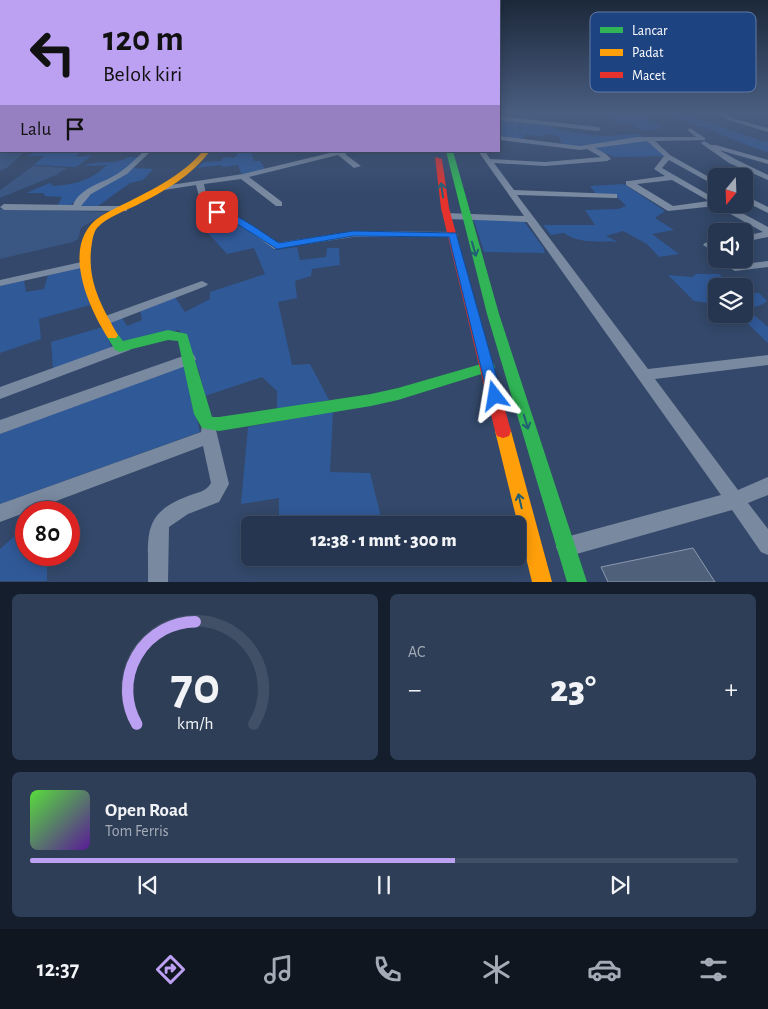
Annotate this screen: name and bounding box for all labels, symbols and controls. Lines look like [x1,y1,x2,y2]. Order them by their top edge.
legend [590,12,756,92]
icon: left [20,20,85,85]
text: 120 m [103,22,184,57]
text: Lancar [632,24,668,38]
text: Padat [632,46,664,60]
text: Belok kiri [103,63,182,85]
text: Macet [632,69,666,83]
icon: arrive [61,115,89,143]
text: Lalu [20,120,51,139]
north arrow [708,168,752,212]
map controls [708,168,753,323]
one-way arrow [437,183,447,199]
pin [196,191,238,233]
icon: arrive [203,198,231,226]
button: sound [708,223,753,268]
one-way arrow [469,241,479,257]
button: layers [708,278,753,323]
position arrow [468,369,520,421]
one-way arrow [522,413,531,429]
one-way arrow [515,493,524,509]
speed limit sign: 80 [15,501,80,566]
text: 12:38 · 1 mnt · 300 m [310,531,457,550]
text: AC [408,644,425,660]
text: 70 [170,661,220,713]
text: 23° [550,671,596,709]
text: − [408,676,421,704]
text: + [725,676,738,704]
text: km/h [177,715,213,733]
text: Open Road [105,801,188,820]
text: Tom Ferris [105,823,169,839]
icon: previous [134,871,162,899]
icon: pause [370,871,398,899]
icon: next [606,871,634,899]
icon: directions [153,952,188,987]
icon: music [261,952,296,987]
icon: phone [370,952,405,987]
icon: climate [479,952,514,987]
icon: car [587,952,622,987]
icon: filters [696,952,731,987]
text: 12:37 [37,958,79,980]

